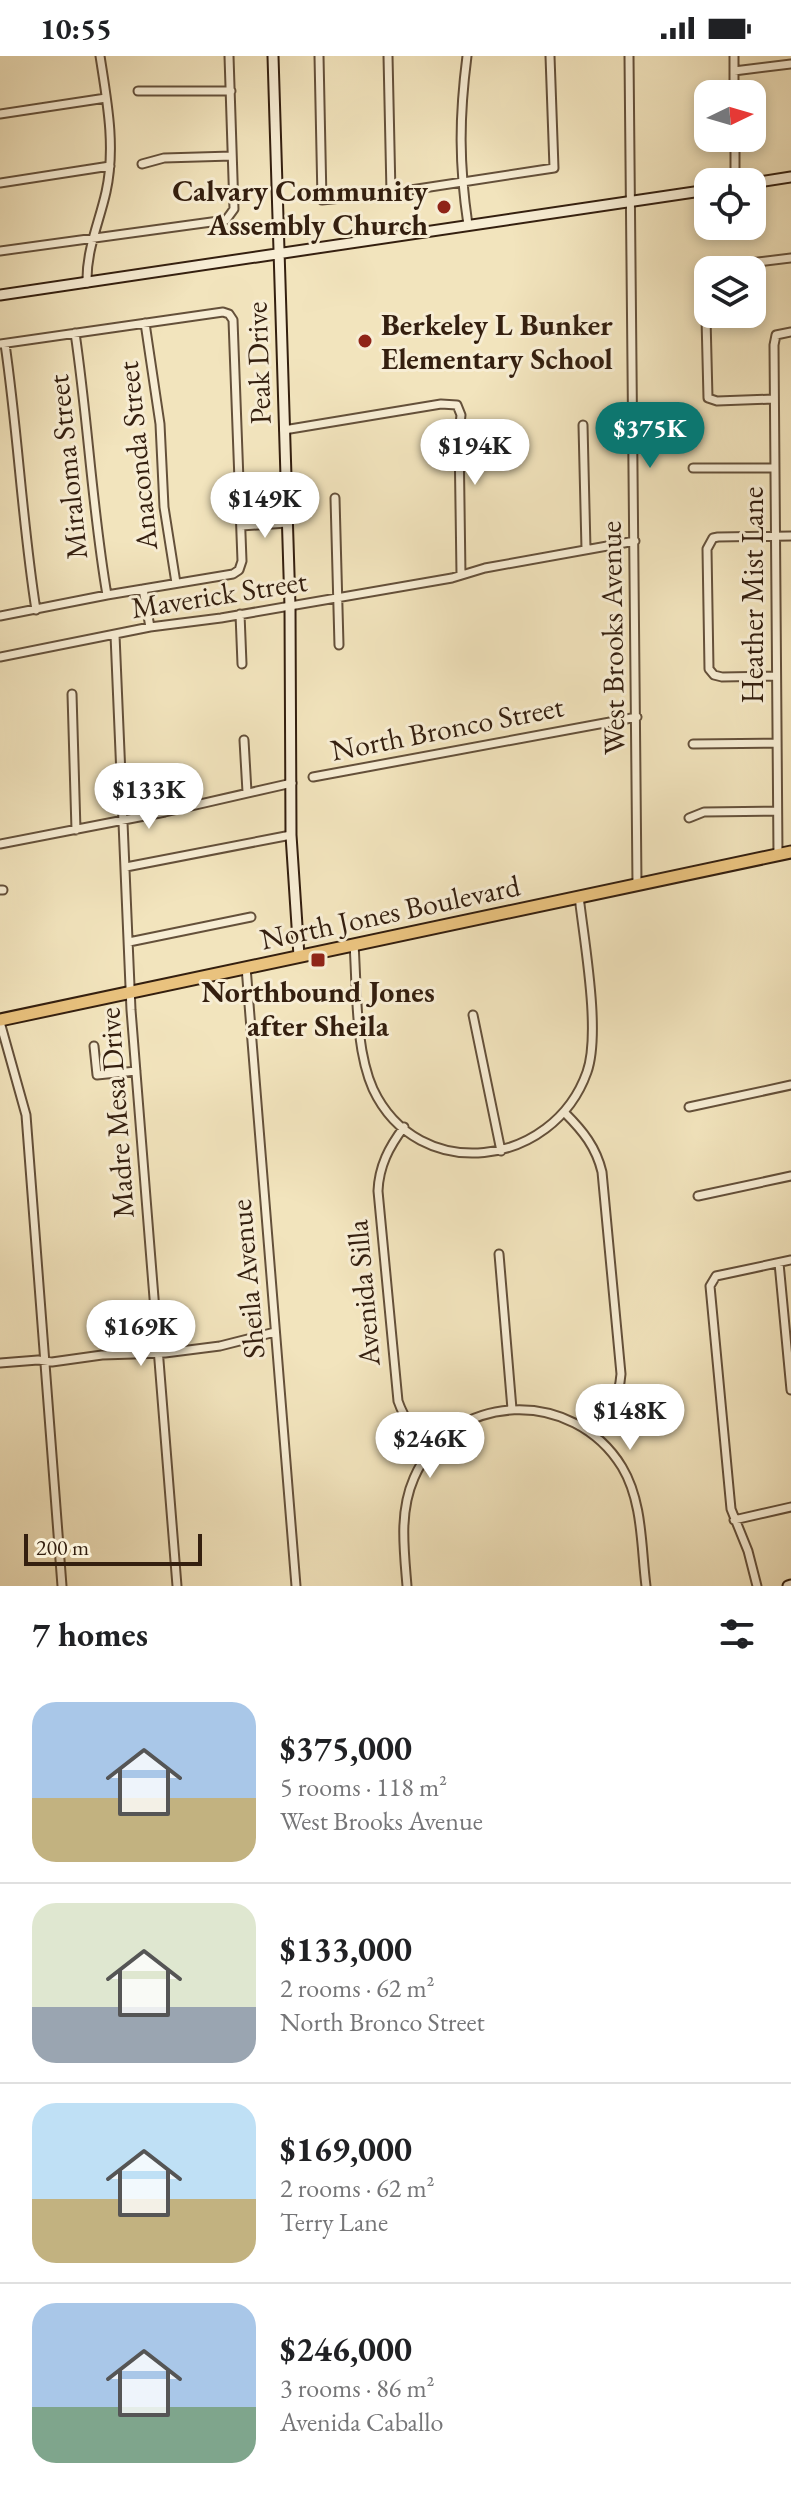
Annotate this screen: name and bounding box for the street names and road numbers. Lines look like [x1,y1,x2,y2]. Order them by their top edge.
street label: Peak Drive [236,301,280,425]
street label: Anaconda Street [108,359,166,553]
street label: Miraloma Street [38,372,96,561]
street label: Heather Mist Lane [733,486,772,704]
street label: West Brooks Avenue [590,521,634,755]
street label: Maverick Street [128,561,310,627]
street label: North Bronco Street [327,686,567,770]
street label: North Jones Boulevard [256,865,524,959]
street label: Madre Mesa Drive [89,1006,143,1220]
street label: Sheila Avenue [221,1198,273,1360]
street label: Avenida Silla [337,1218,389,1369]

